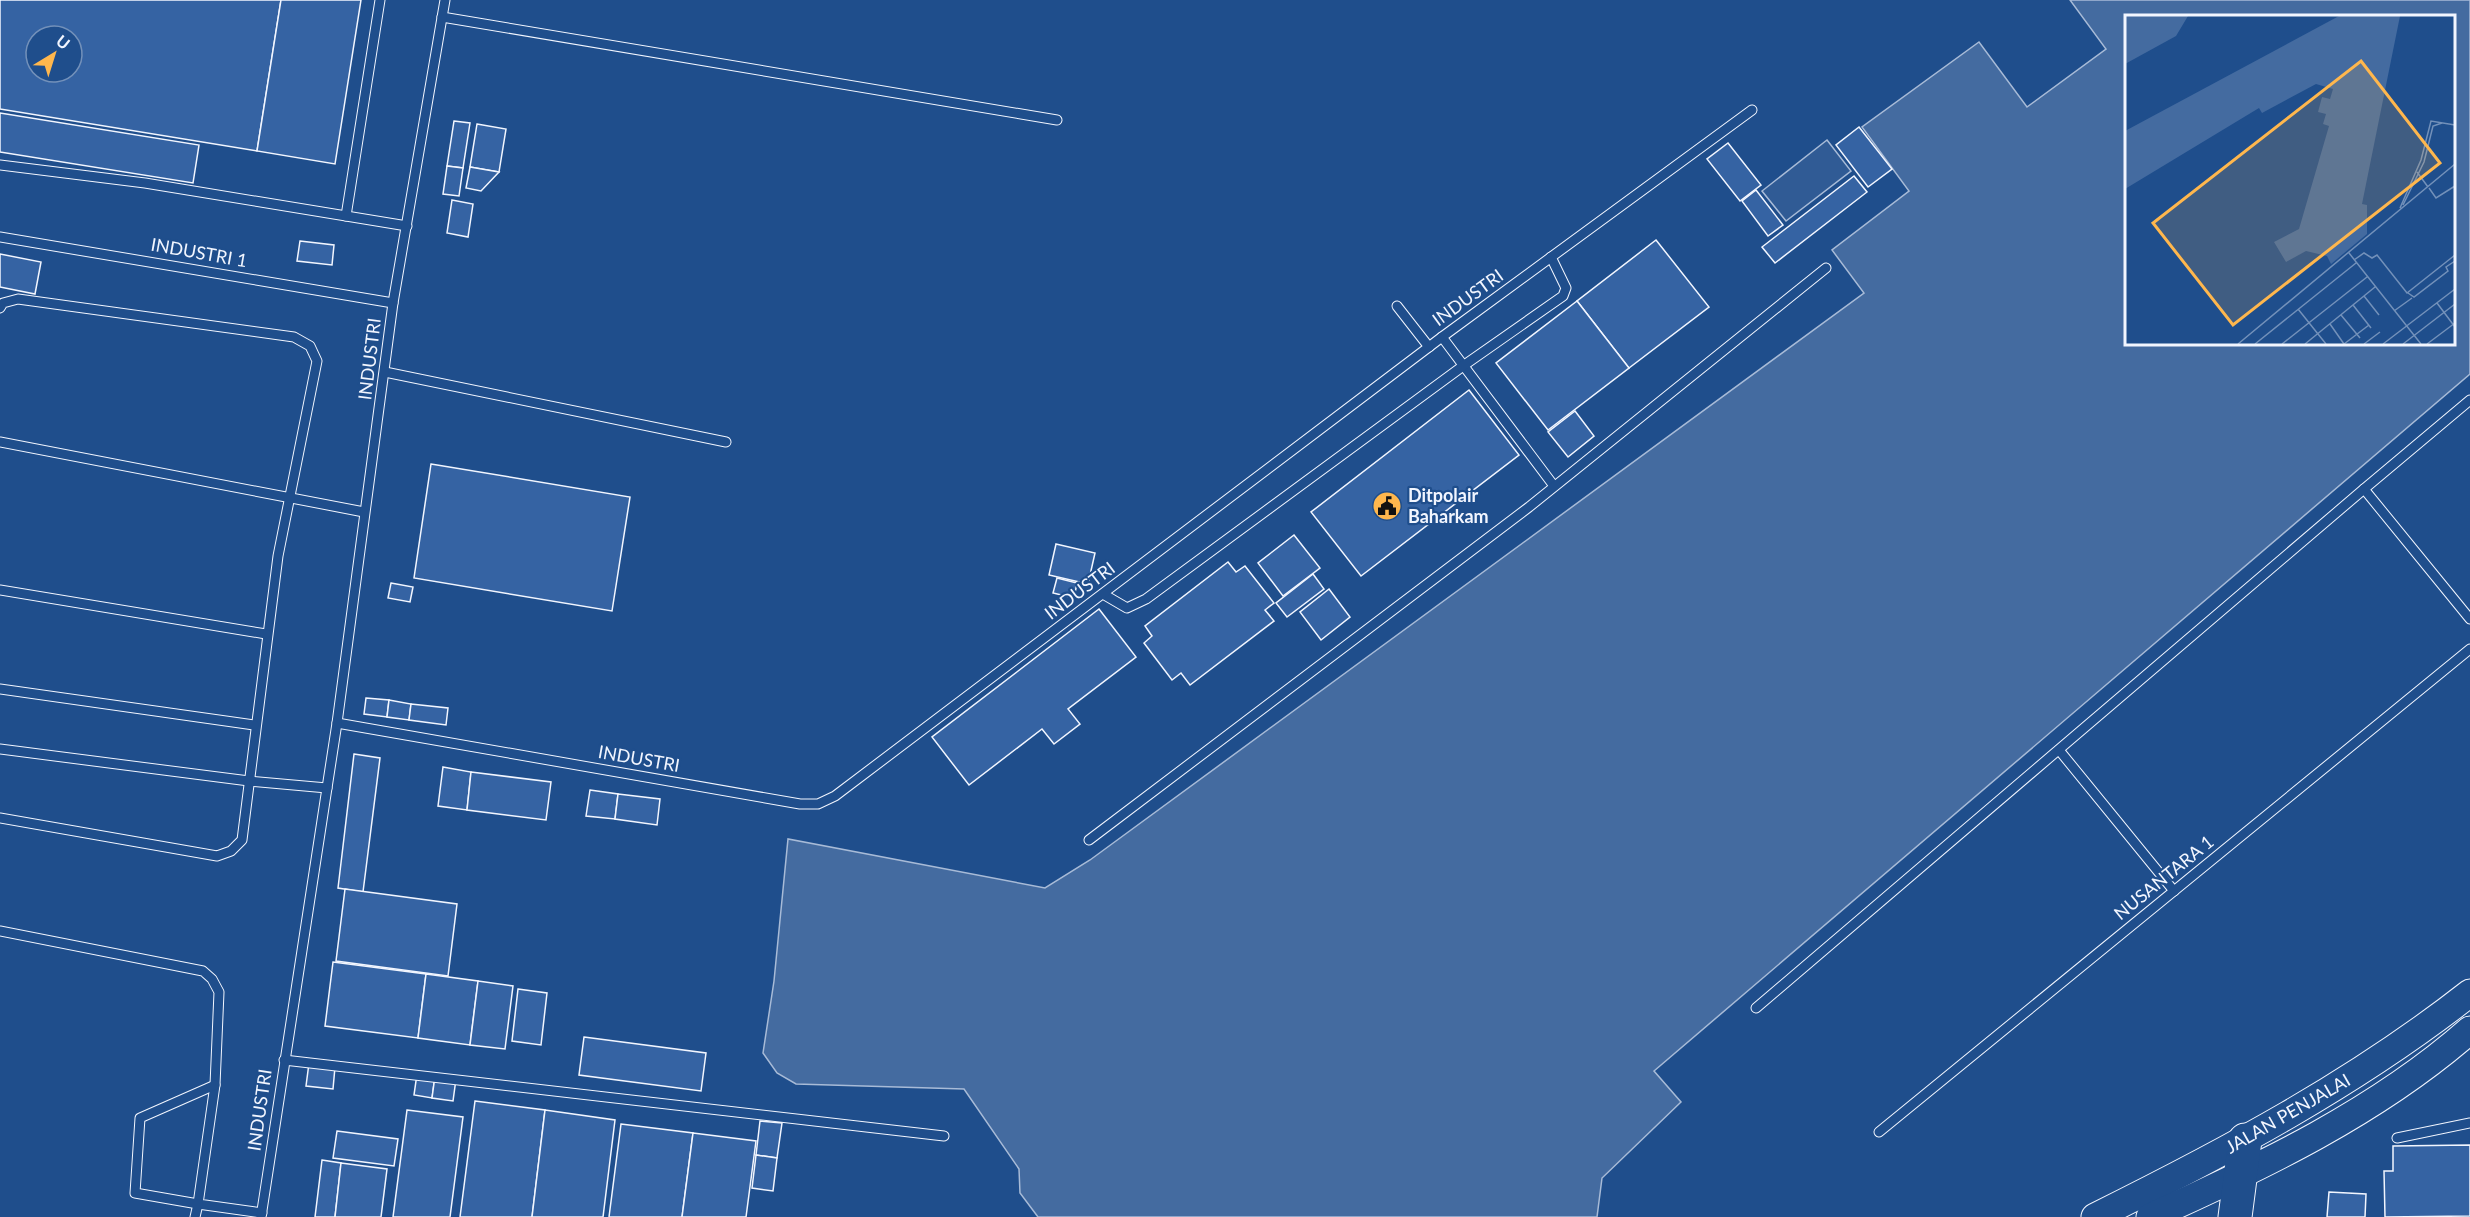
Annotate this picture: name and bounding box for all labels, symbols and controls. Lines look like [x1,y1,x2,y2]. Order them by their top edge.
inset map [2125,15,2455,345]
north arrow [24,24,84,84]
text: U [53,31,74,53]
street label: INDUSTRI 1 [149,233,249,271]
street label: INDUSTRI [1428,264,1507,330]
street label: INDUSTRI [353,317,385,401]
place label: Ditpolair Baharkam [1408,484,1489,527]
public building icon: Ditpolair Baharkam [1371,490,1403,522]
street label: INDUSTRI [1040,557,1119,624]
street label: INDUSTRI [597,740,682,776]
street label: NUSANTARA 1 [2109,830,2218,924]
street label: INDUSTRI [242,1068,276,1152]
street label: JALAN PENJALAI [2221,1068,2354,1158]

